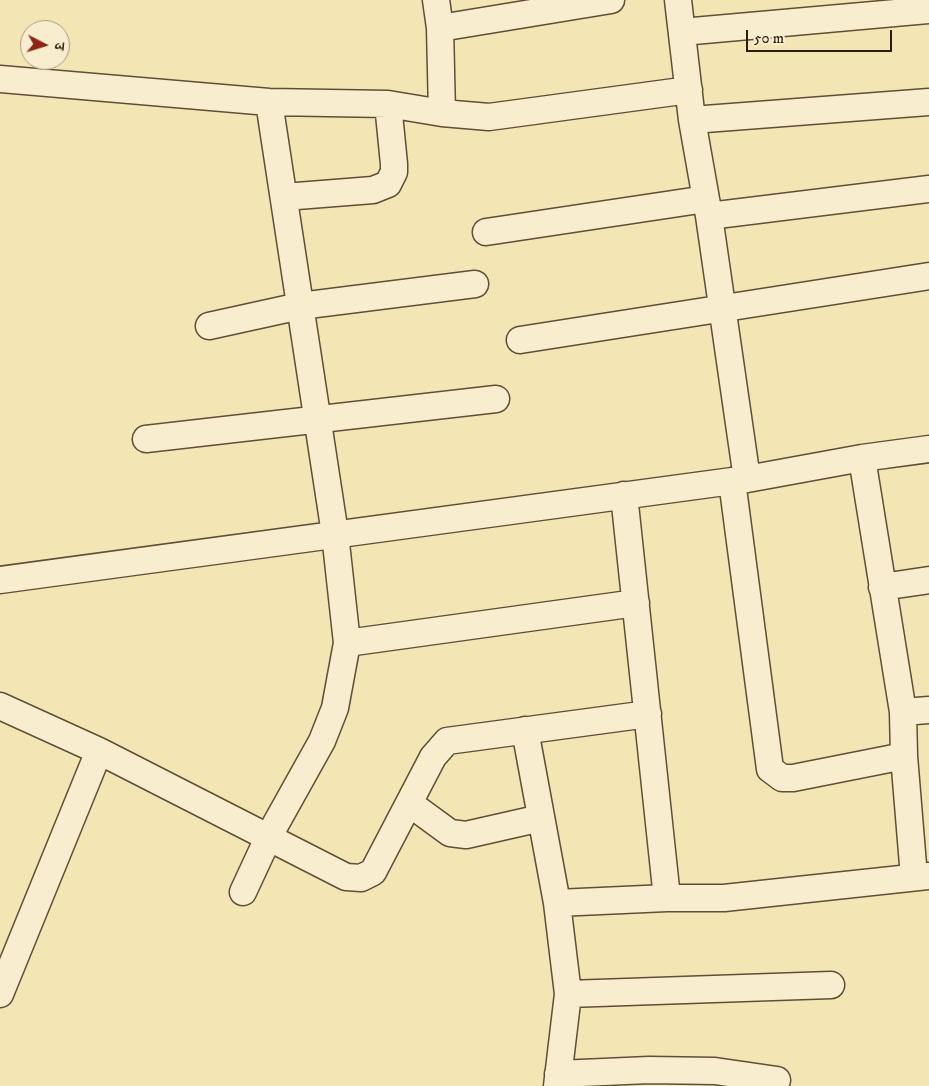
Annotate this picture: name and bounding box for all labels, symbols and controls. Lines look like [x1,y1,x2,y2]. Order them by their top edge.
north arrow [20,20,70,70]
scale bar [749,20,895,52]
text: 50 m [754,29,784,48]
text: उ [50,42,68,51]

